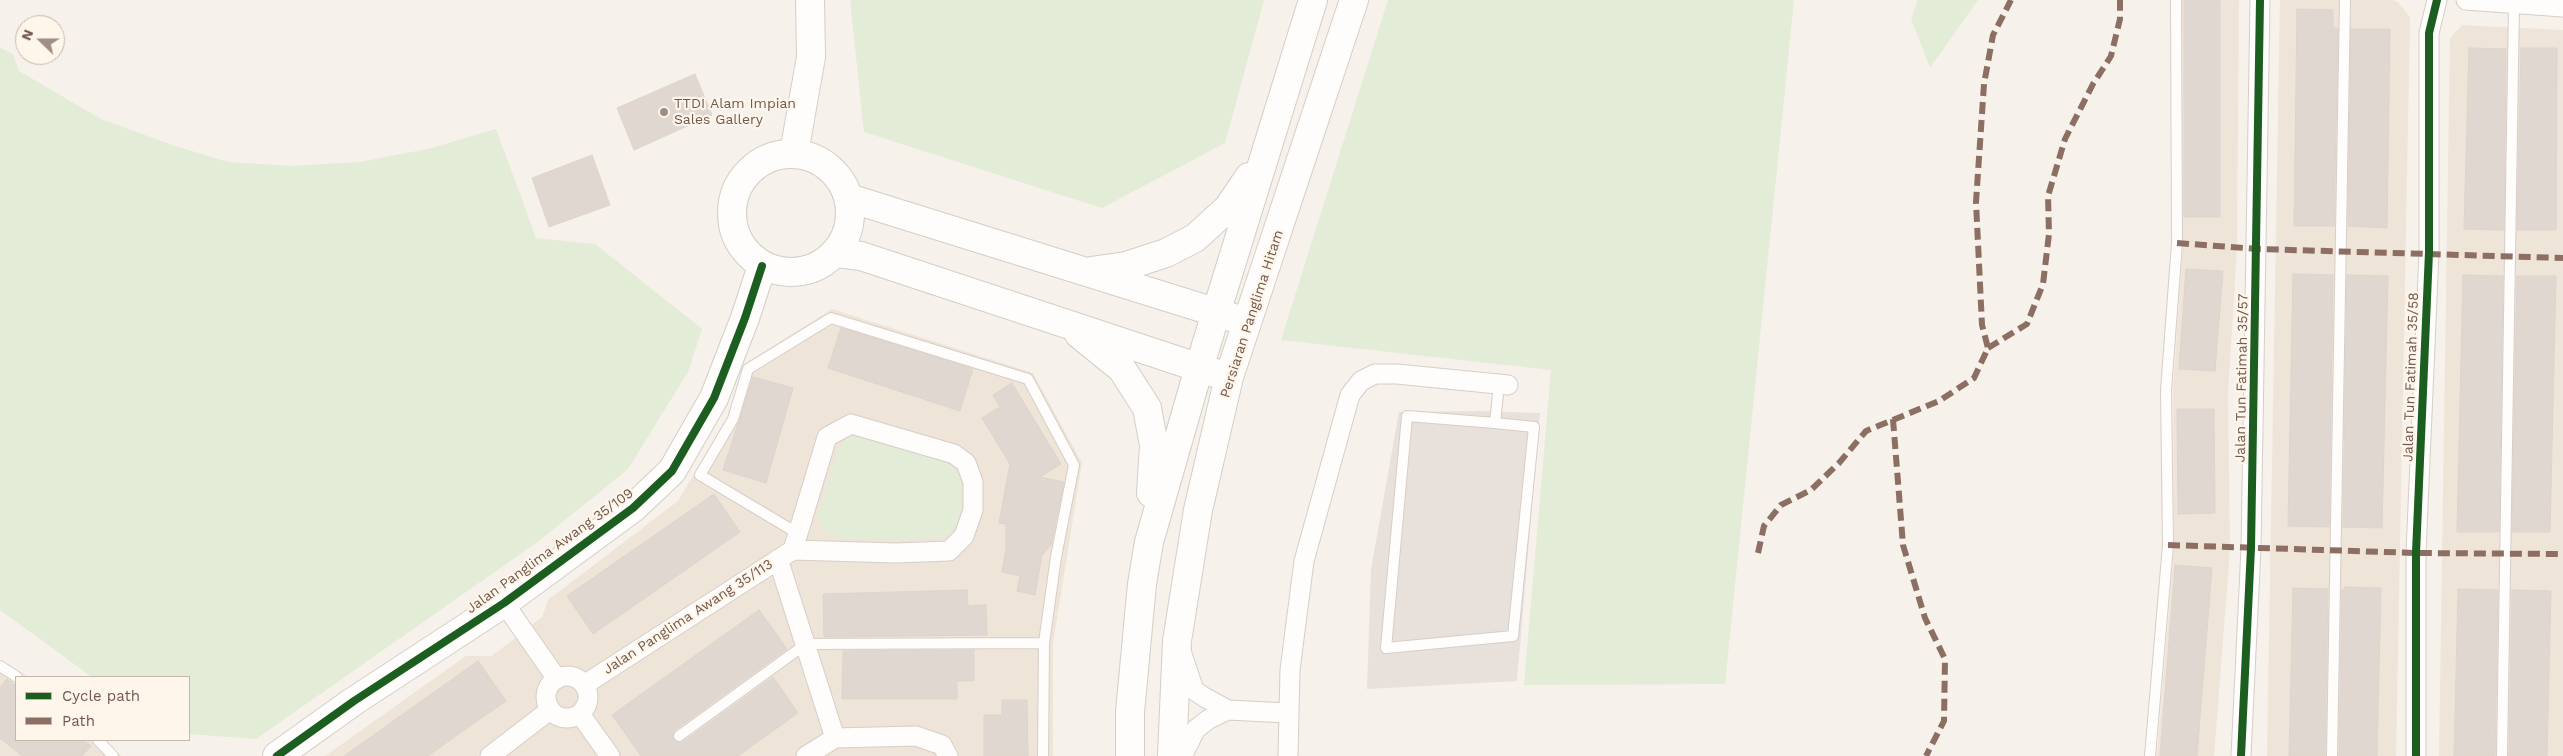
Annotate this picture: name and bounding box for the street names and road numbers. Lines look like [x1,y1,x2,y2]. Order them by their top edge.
street label: Persiaran Panglima Hitam [1217,228,1287,400]
street label: Jalan Tun Fatimah 35/58 [2400,292,2422,462]
street label: Jalan Tun Fatimah 35/57 [2232,293,2252,463]
street label: Jalan Panglima Awang 35/109 [463,485,637,617]
street label: Jalan Panglima Awang 35/113 [600,556,776,678]

